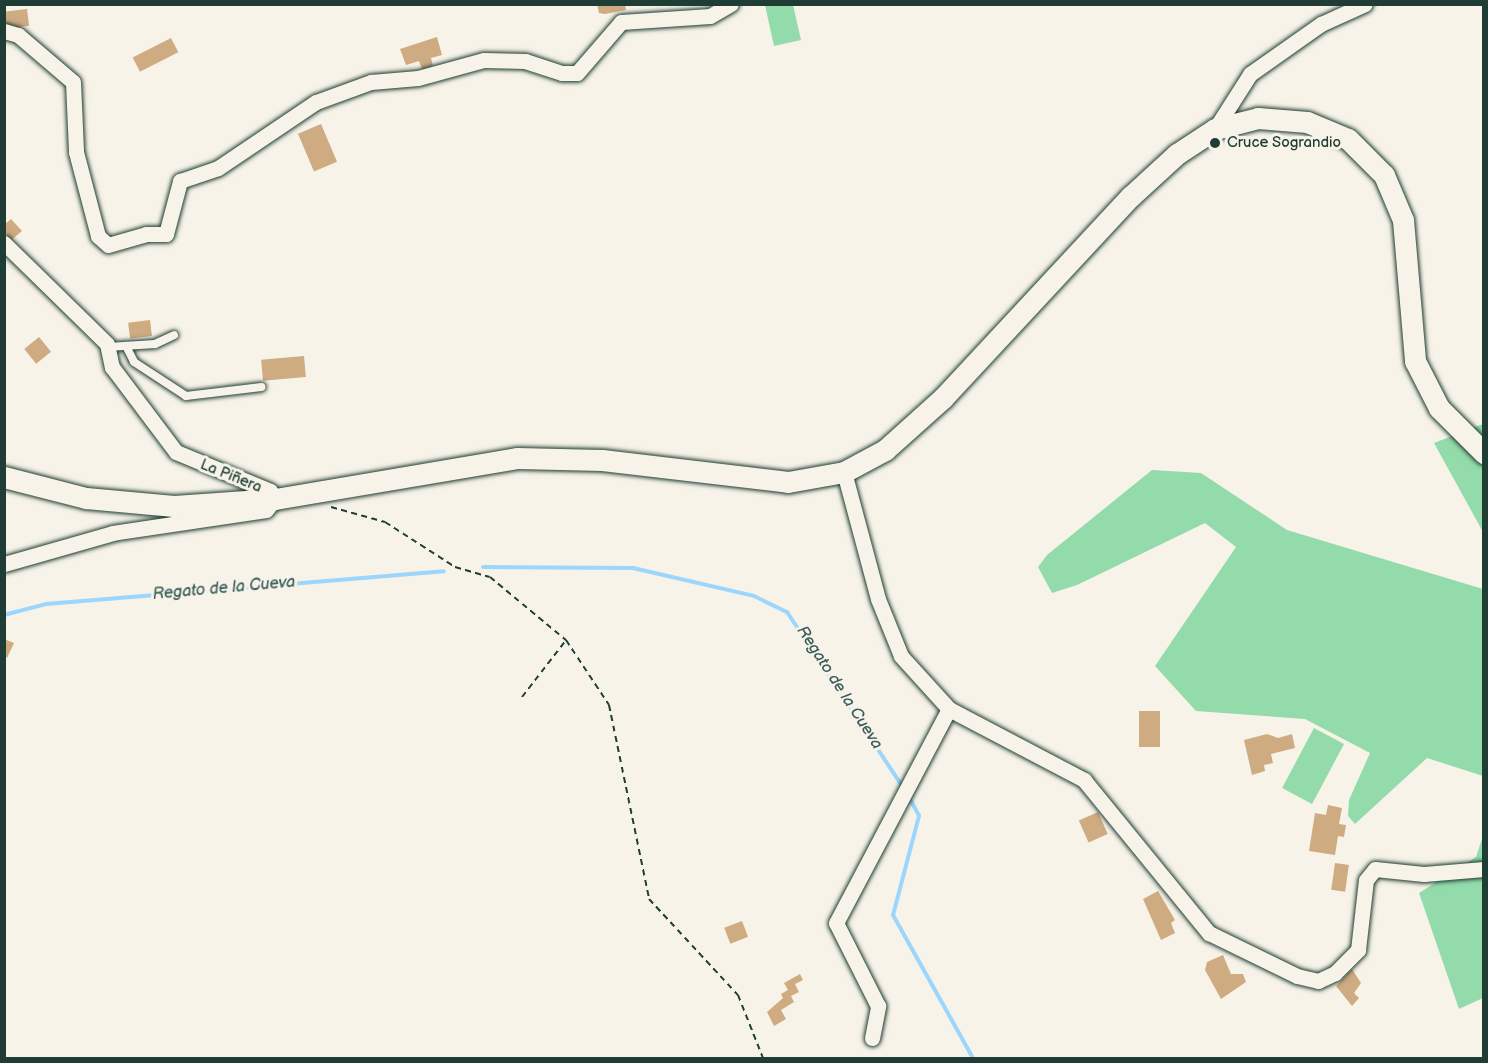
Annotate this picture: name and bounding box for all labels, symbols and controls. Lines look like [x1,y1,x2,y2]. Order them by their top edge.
place label: Cruce Sograndio [1227,134,1341,152]
marker: Cruce Sograndio [1208,136,1222,150]
street label: La Piñera [198,456,264,496]
water label: Regato de la Cueva [152,573,296,605]
water label: Regato de la Cueva [792,623,886,753]

